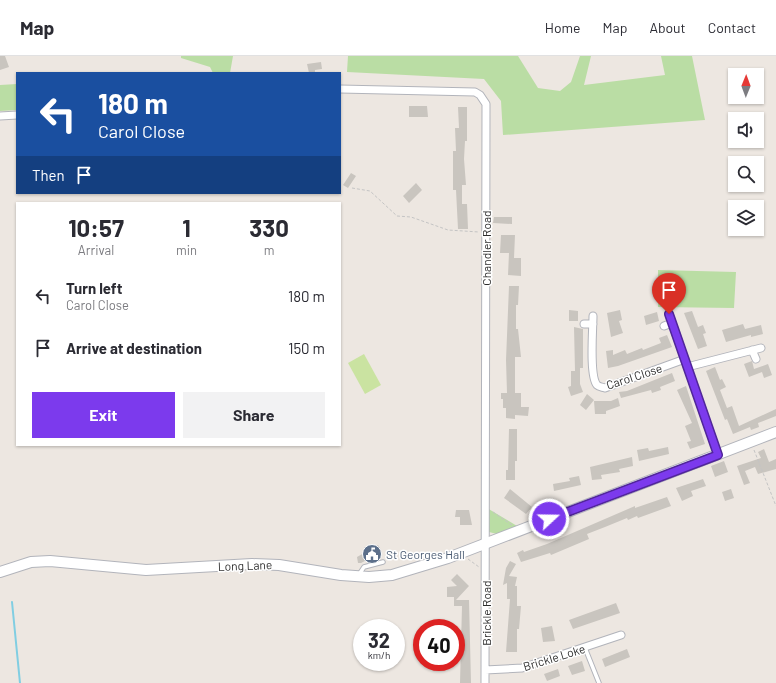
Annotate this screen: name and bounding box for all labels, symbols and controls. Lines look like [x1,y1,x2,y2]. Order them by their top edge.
text: Map [20,16,54,39]
text: Home [545,19,581,36]
text: Map [603,19,627,36]
text: About [649,19,686,36]
text: Contact [708,19,756,36]
north arrow [728,68,764,104]
map controls [728,68,764,236]
text: 180 m [98,86,168,120]
icon: left [32,88,84,140]
button: sound [728,112,764,148]
text: Carol Close [98,120,185,142]
button: search [728,156,764,192]
icon: arrive [73,164,95,186]
text: Then [32,166,65,184]
button: layers [728,200,764,236]
street label: Chandler Road [479,210,493,286]
text: 10:57 [68,213,124,242]
text: 1 [182,213,191,242]
text: 330 [249,213,289,242]
text: Arrival [78,242,114,258]
text: min [176,242,197,258]
text: m [264,242,274,258]
pin [652,273,686,314]
text: Turn left [66,279,122,297]
icon: arrive [658,279,680,301]
icon: left [32,285,54,307]
text: 180 m [288,287,325,305]
text: Carol Close [66,297,129,313]
icon: arrive [32,337,54,359]
text: Arrive at destination [66,339,202,357]
text: 150 m [288,339,325,357]
street label: Carol Close [604,360,664,392]
button: Exit [32,392,175,438]
button: Share [183,392,325,438]
position arrow [528,498,570,540]
public building icon: St Georges Hall [361,543,383,565]
place label: St Georges Hall [386,547,465,561]
street label: Long Lane [218,557,272,573]
street label: Brickle Road [479,580,493,646]
speed limit sign: 40 [413,619,465,671]
text: 32 [368,628,390,652]
street label: Brickle Loke [521,641,587,673]
text: km/h [368,649,390,661]

